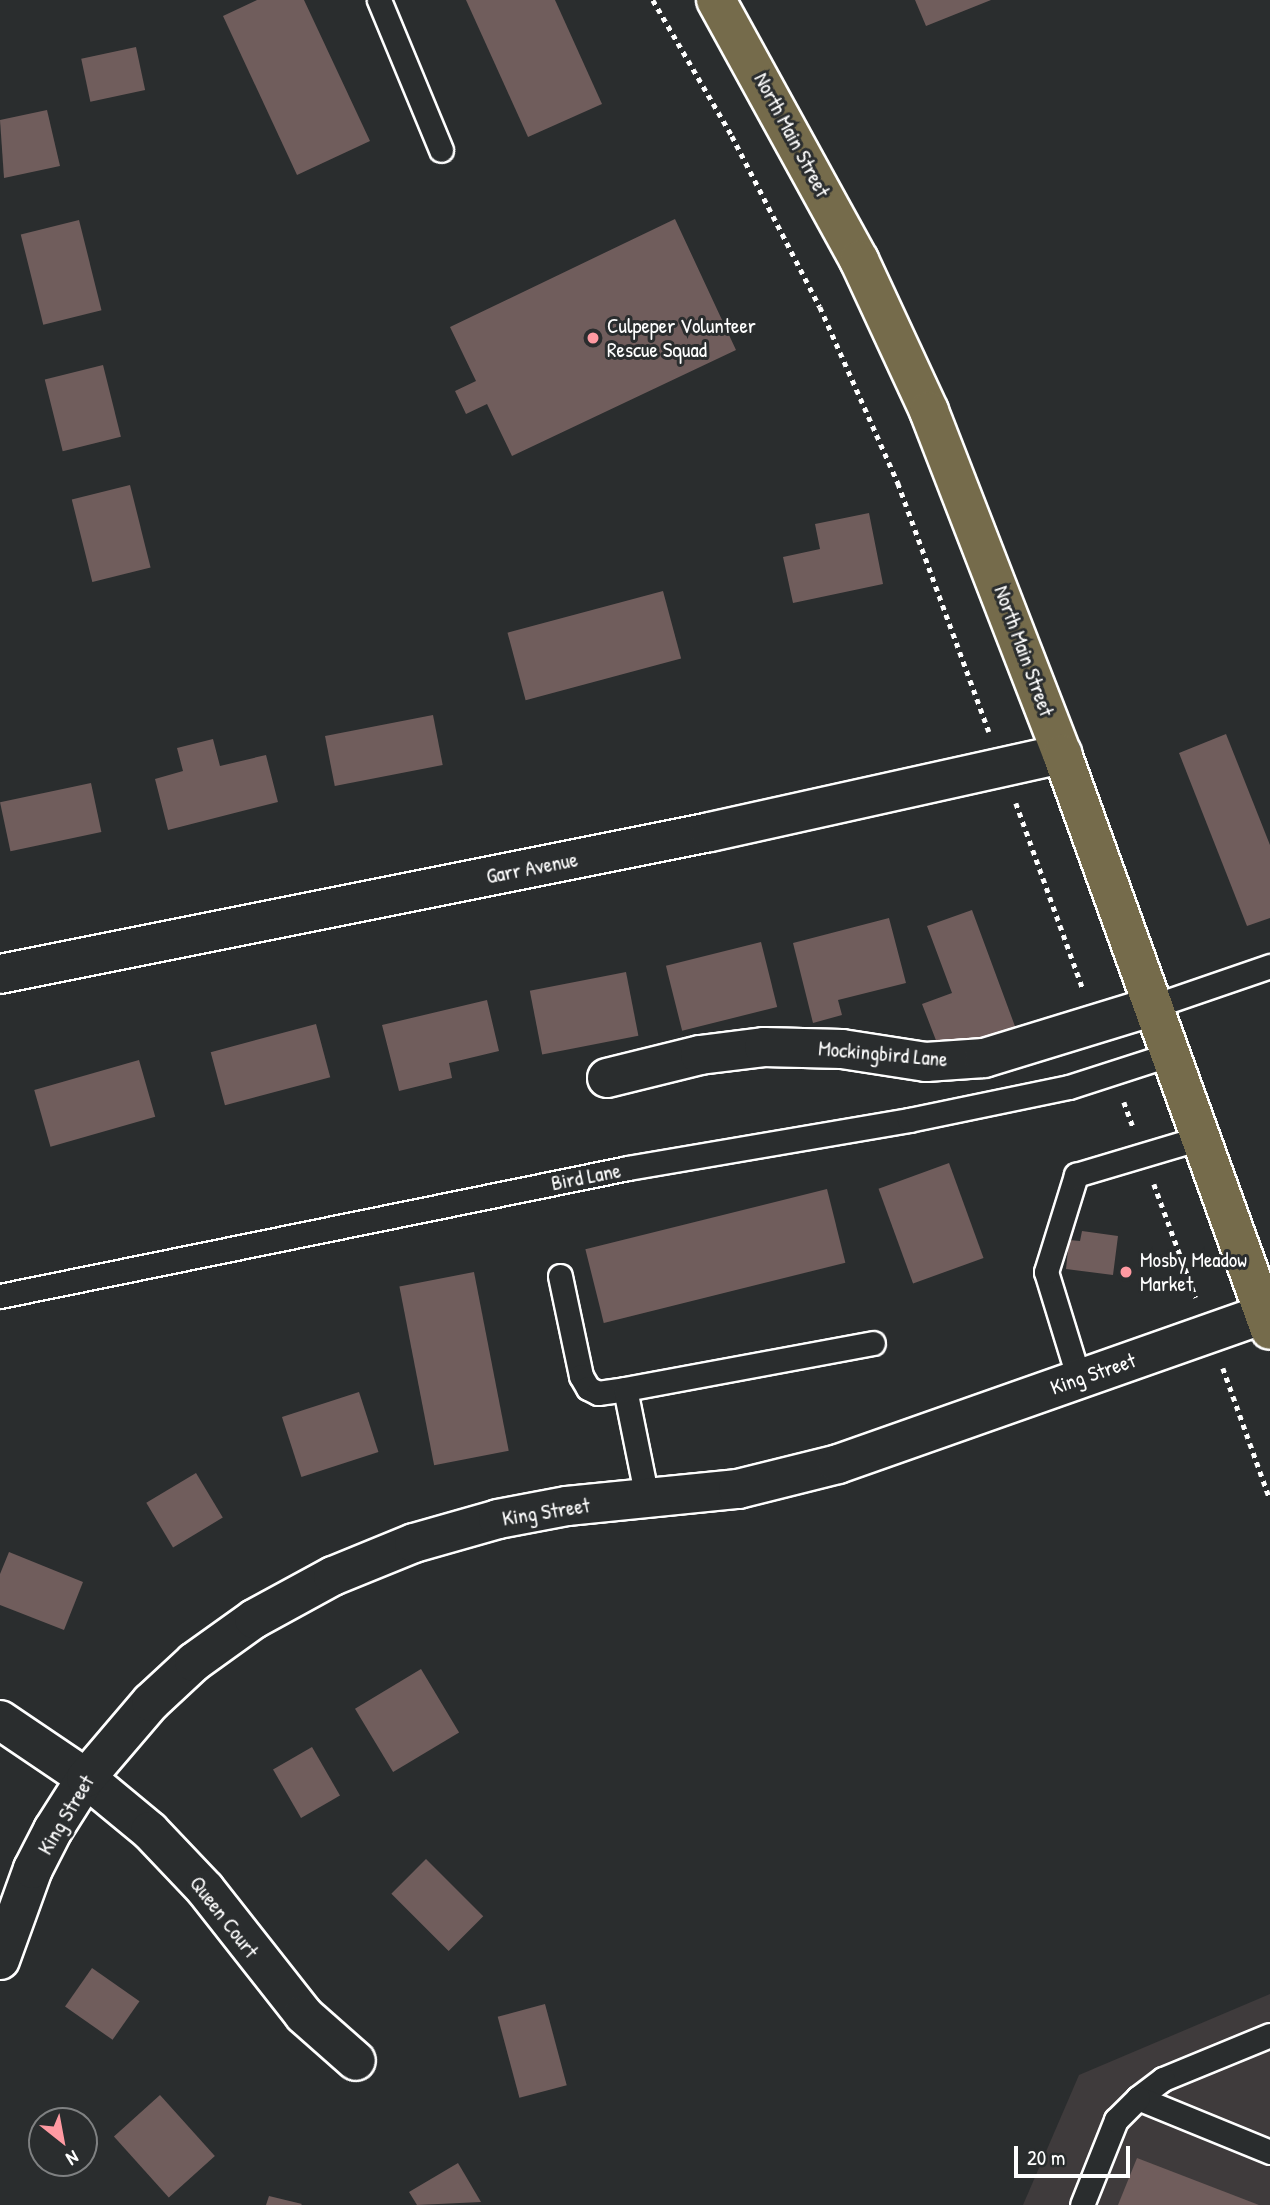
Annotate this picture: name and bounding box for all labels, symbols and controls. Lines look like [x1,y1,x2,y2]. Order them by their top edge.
street label: North Main Street [749,68,835,202]
place label: Culpeper Volunteer Rescue Squad [607,313,756,363]
marker: Culpeper Volunteer Rescue Squad [585,330,601,346]
street label: North Main Street [989,582,1059,720]
street label: Garr Avenue [484,847,580,889]
street label: Mockingbird Lane [817,1036,949,1072]
street label: Bird Lane [549,1158,623,1196]
place label: Mosby Meadow Market [1140,1247,1247,1297]
marker: Mosby Meadow Market [1118,1264,1134,1280]
street label: King Street [1047,1348,1139,1400]
street label: King Street [500,1493,592,1531]
street label: King Street [32,1771,100,1859]
street label: Queen Court [184,1871,264,1963]
north arrow [28,2107,98,2177]
scale bar [1018,2132,1134,2176]
text: 20 m [1027,2143,1065,2172]
text: N [62,2145,84,2172]

